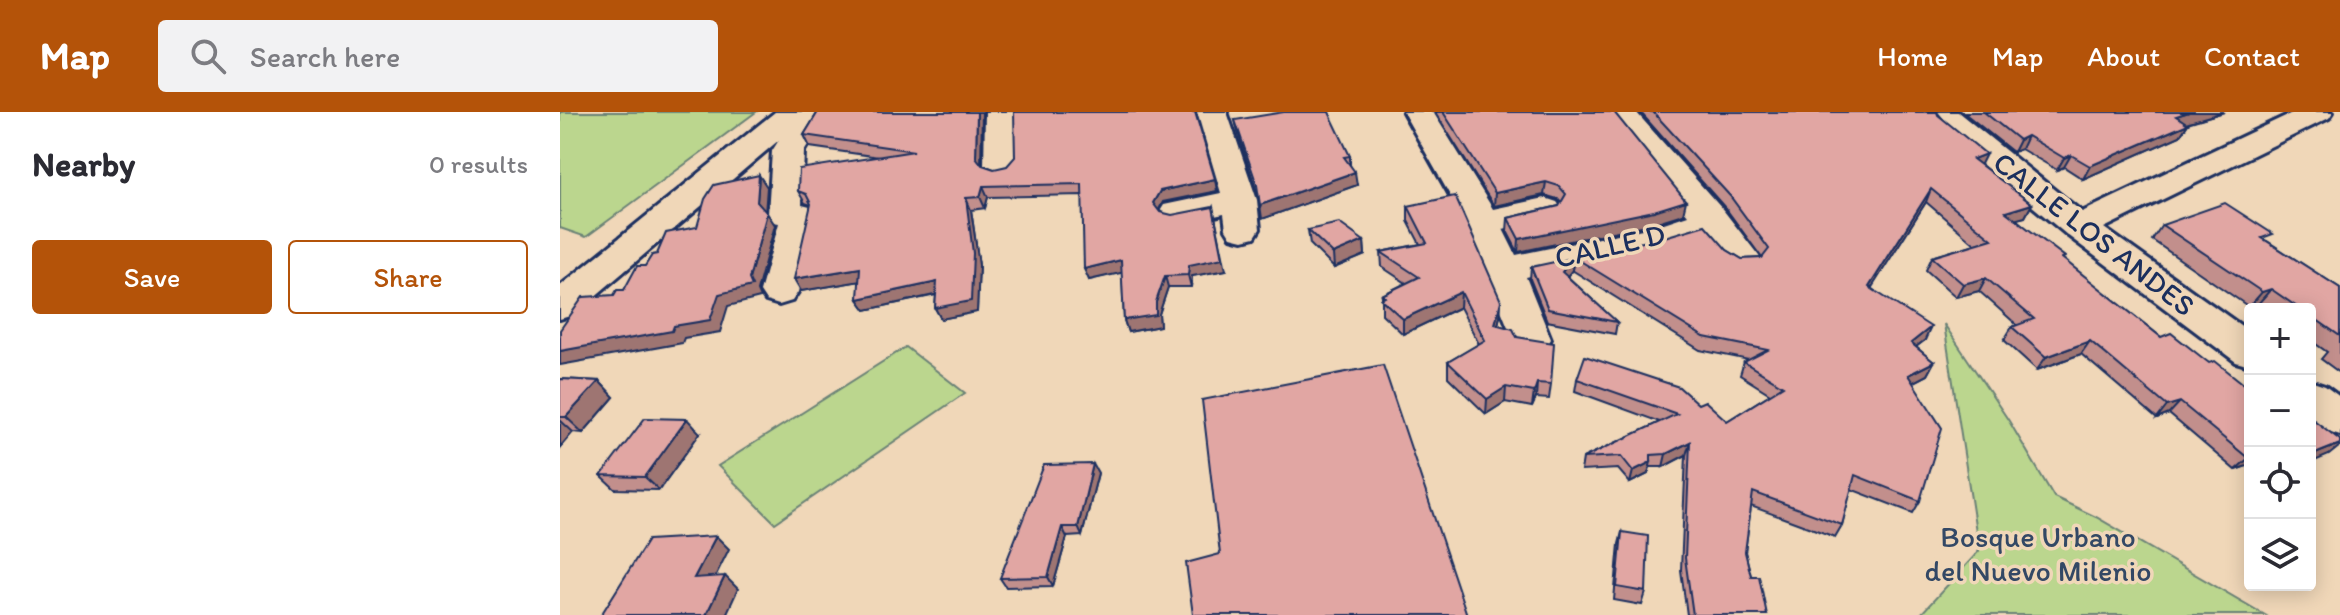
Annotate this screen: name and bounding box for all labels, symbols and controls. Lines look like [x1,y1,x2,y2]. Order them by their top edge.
search box [158,20,718,92]
text: Map [40,33,110,79]
icon: search [186,34,230,78]
text: Search here [250,38,400,75]
text: Home [1877,39,1948,73]
text: Map [1992,39,2043,73]
text: About [2087,39,2160,73]
text: Contact [2204,39,2300,73]
street label: CALLE LOS ANDES [1986,143,2203,324]
text: Nearby [32,144,135,185]
text: 0 results [429,148,528,180]
street label: CALLE D [1551,215,1669,276]
button: Save [32,240,272,314]
button: Share [288,240,528,314]
map controls [2244,303,2316,591]
button: + [2244,303,2316,375]
button: − [2244,375,2316,447]
button: locate [2244,447,2316,519]
park label: Bosque Urbano del Nuevo Milenio [1925,518,2151,589]
button: layers [2244,519,2316,591]

